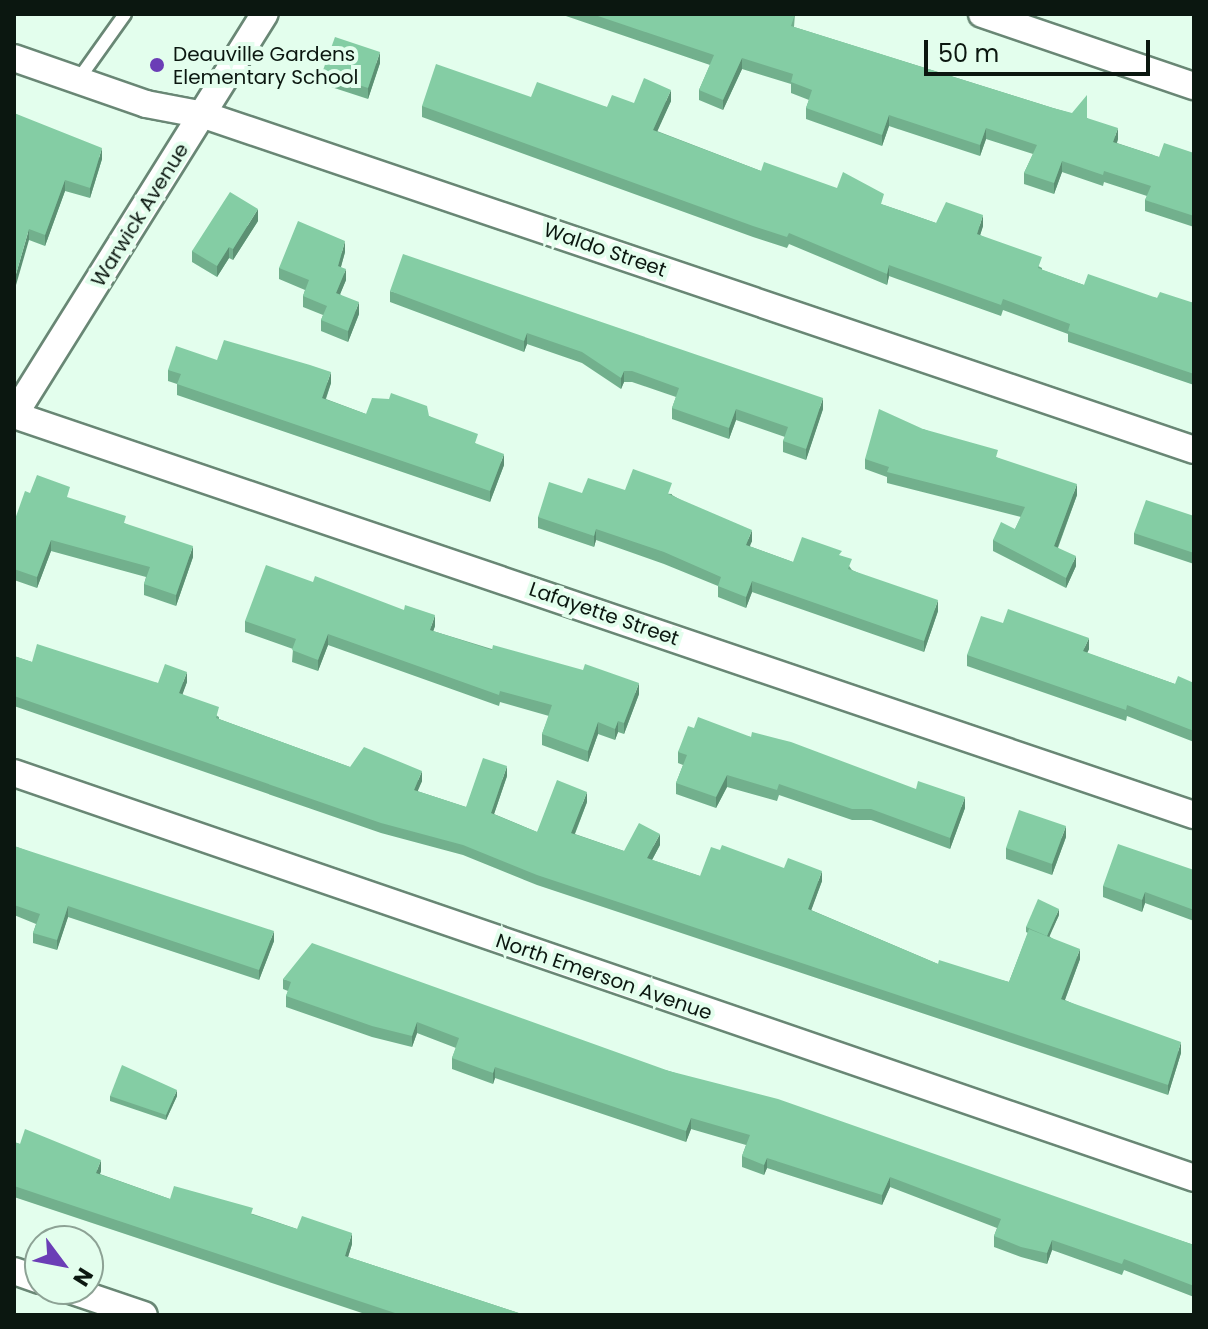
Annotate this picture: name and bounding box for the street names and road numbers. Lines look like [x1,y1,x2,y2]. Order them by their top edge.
street label: Warwick Avenue [86,139,194,291]
street label: Waldo Street [540,218,670,282]
street label: Lafayette Street [526,577,682,651]
street label: North Emerson Avenue [493,929,715,1025]

